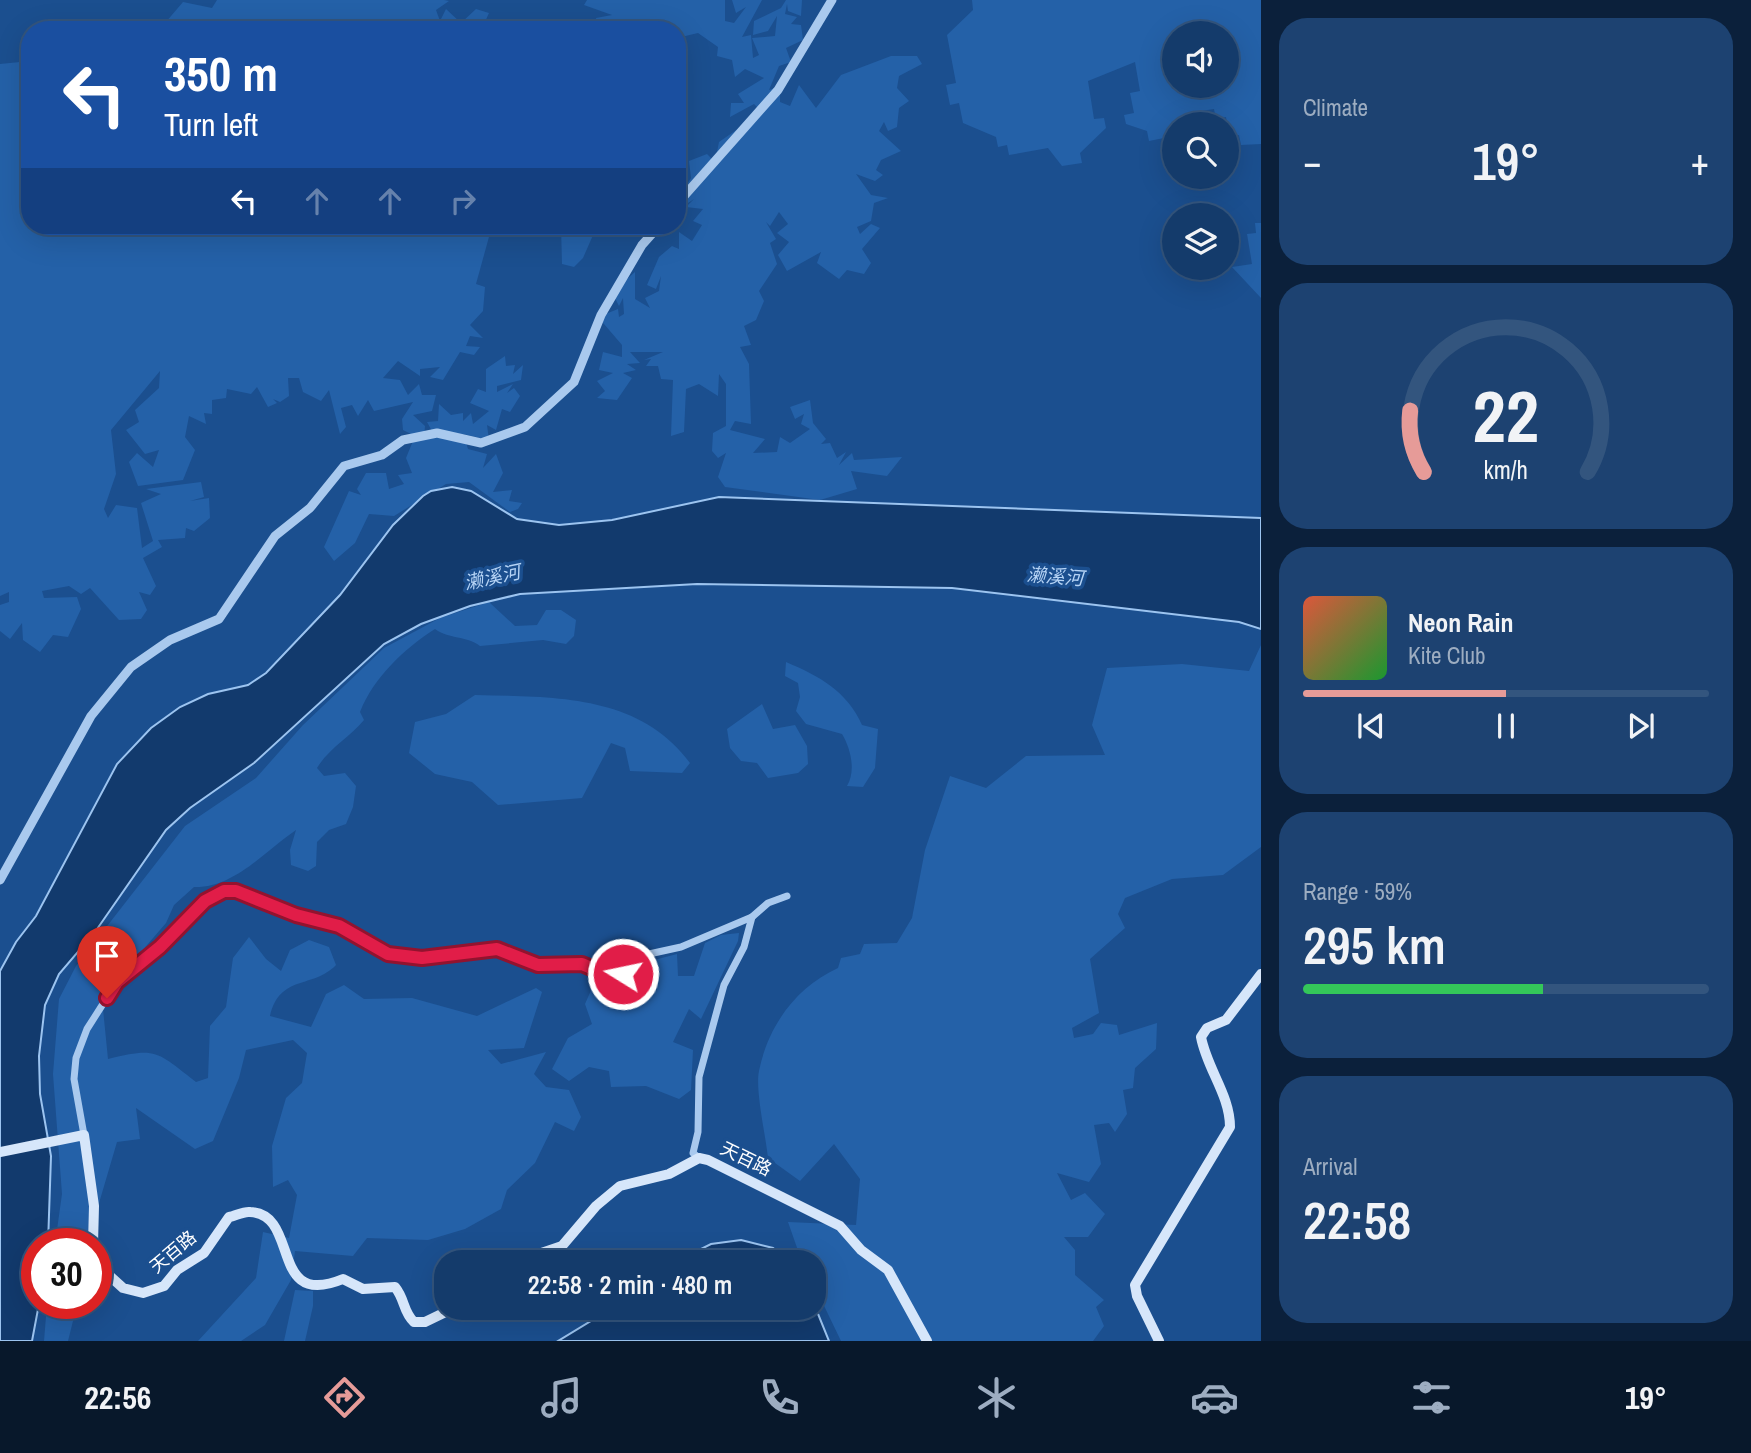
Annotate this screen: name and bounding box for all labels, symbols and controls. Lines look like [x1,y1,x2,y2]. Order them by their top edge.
map controls [1162,21,1239,280]
button: sound [1162,21,1239,98]
text: 350 m [164,40,278,106]
icon: left [49,49,140,140]
text: Climate [1303,92,1368,123]
text: Turn left [164,103,258,146]
button: search [1162,112,1239,189]
text: 19° [1472,126,1540,196]
text: − [1303,136,1321,187]
text: + [1691,136,1709,187]
icon: left [225,182,263,220]
icon: ahead [298,182,336,220]
icon: ahead [371,182,409,220]
icon: right [444,182,482,220]
button: layers [1162,203,1239,280]
text: 22 [1473,367,1539,465]
text: km/h [1484,453,1528,487]
water label: 濑溪河 [461,558,526,596]
water label: 濑溪河 [1026,561,1088,591]
text: Neon Rain [1408,605,1513,640]
text: Kite Club [1408,640,1486,671]
icon: previous [1352,707,1390,745]
icon: pause [1487,707,1525,745]
icon: next [1622,707,1660,745]
text: Range · 59% [1303,876,1412,907]
text: 295 km [1303,910,1446,980]
pin [77,926,137,998]
icon: arrive [88,937,126,975]
position arrow [586,937,660,1011]
street label: 天百路 [716,1135,776,1182]
text: Arrival [1303,1151,1358,1182]
text: 22:58 [1303,1185,1411,1255]
street label: 天百路 [144,1225,201,1279]
speed limit sign: 30 [21,1228,112,1319]
text: 22:58 · 2 min · 480 m [528,1267,732,1302]
icon: directions [320,1373,369,1422]
icon: music [537,1373,586,1422]
icon: phone [755,1373,804,1422]
icon: climate [972,1373,1021,1422]
icon: car [1190,1373,1239,1422]
icon: filters [1407,1373,1456,1422]
text: 22:56 [84,1376,151,1419]
text: 19° [1625,1376,1667,1419]

